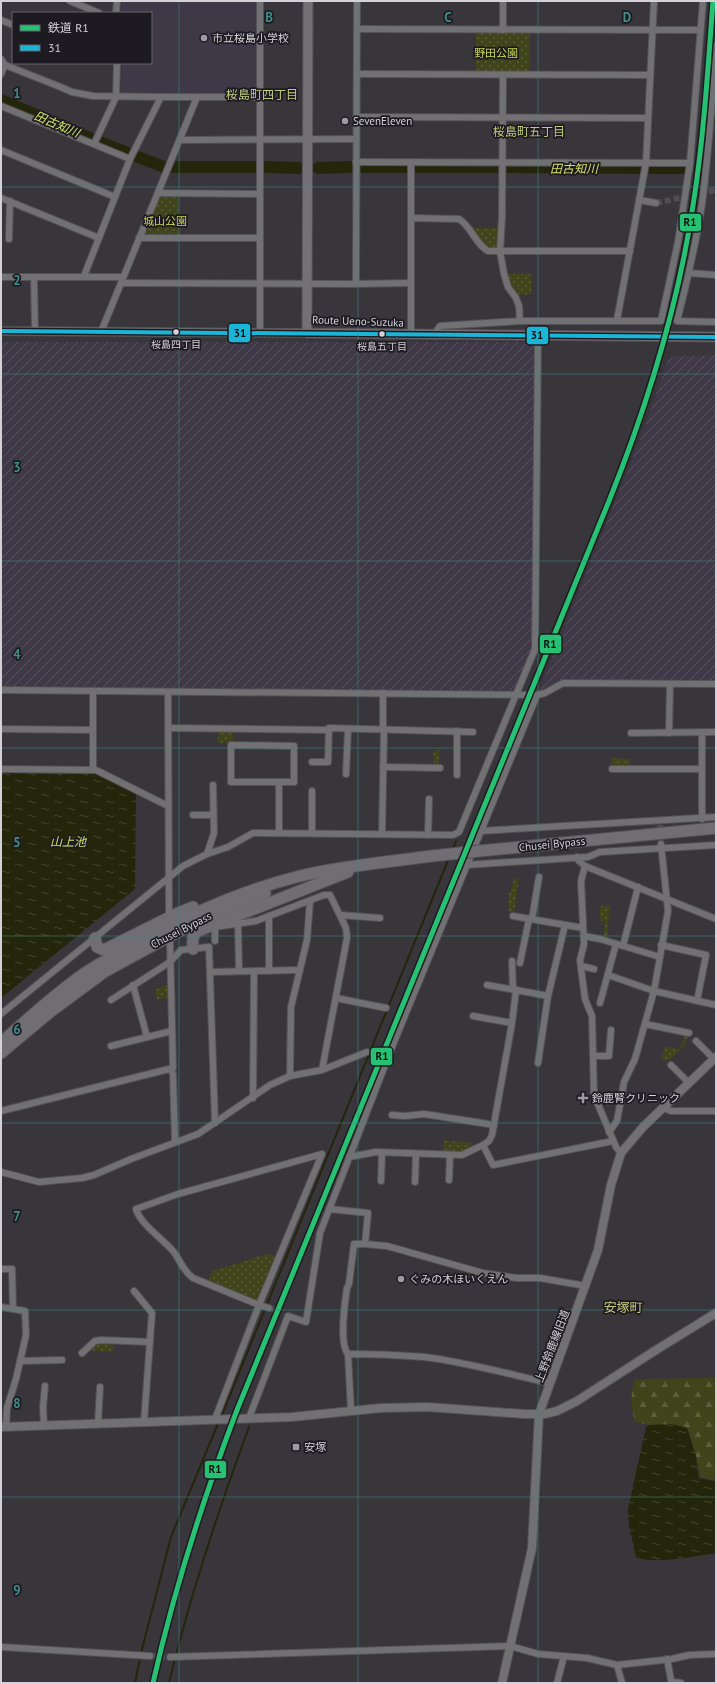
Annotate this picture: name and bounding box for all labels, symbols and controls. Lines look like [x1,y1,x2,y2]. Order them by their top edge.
text: B [265,9,273,26]
text: C [444,9,452,26]
text: D [623,9,631,26]
legend [12,12,152,64]
text: 鉄道 R1 [48,20,89,35]
place label: 市立桜島小学校 [212,31,289,45]
marker: 市立桜島小学校 [199,33,209,43]
text: 31 [48,40,61,55]
park label: 野田公園 [474,46,518,60]
text: 1 [13,85,21,102]
district label: 桜島町四丁目 [226,87,298,102]
water label: 田古知川 [32,108,84,141]
place label: SevenEleven [353,114,412,128]
marker: SevenEleven [340,116,350,126]
district label: 桜島町五丁目 [493,124,565,139]
water label: 田古知川 [550,161,600,176]
line badge: R1 [679,213,702,232]
park label: 城山公園 [143,214,187,228]
text: R1 [684,215,696,229]
text: 2 [13,272,21,289]
street label: Route Ueno-Suzuka [312,312,404,330]
line badge: 31 [228,323,251,343]
text: 31 [234,326,246,340]
line badge: 31 [526,326,549,345]
marker: 桜島四丁目 [171,327,181,337]
text: 31 [531,328,543,342]
marker: 桜島五丁目 [377,329,387,339]
place label: 桜島四丁目 [151,338,201,351]
place label: 桜島五丁目 [357,340,407,353]
text: 3 [13,459,21,476]
line badge: R1 [539,634,562,654]
text: R1 [544,637,556,651]
text: 4 [13,646,21,663]
text: 5 [13,834,21,851]
water label: 山上池 [50,834,87,849]
street label: Chusei Bypass [518,834,586,854]
street label: Chusei Bypass [148,908,214,951]
text: 6 [13,1021,21,1038]
line badge: R1 [370,1047,393,1066]
text: R1 [376,1049,388,1063]
place label: 鈴鹿腎クリニック [592,1091,680,1105]
marker: 鈴鹿腎クリニック [577,1092,589,1104]
text: 7 [13,1208,21,1225]
place label: ぐみの木ほいくえん [409,1272,508,1286]
marker: ぐみの木ほいくえん [396,1274,406,1284]
district label: 安塚町 [603,1299,643,1316]
street label: 上野鈴鹿線旧道 [532,1308,572,1384]
text: 8 [13,1395,21,1412]
place label: 安塚 [304,1440,326,1454]
marker: 安塚 [291,1442,301,1452]
line badge: R1 [204,1460,227,1479]
text: R1 [209,1462,221,1476]
text: 9 [13,1582,21,1599]

